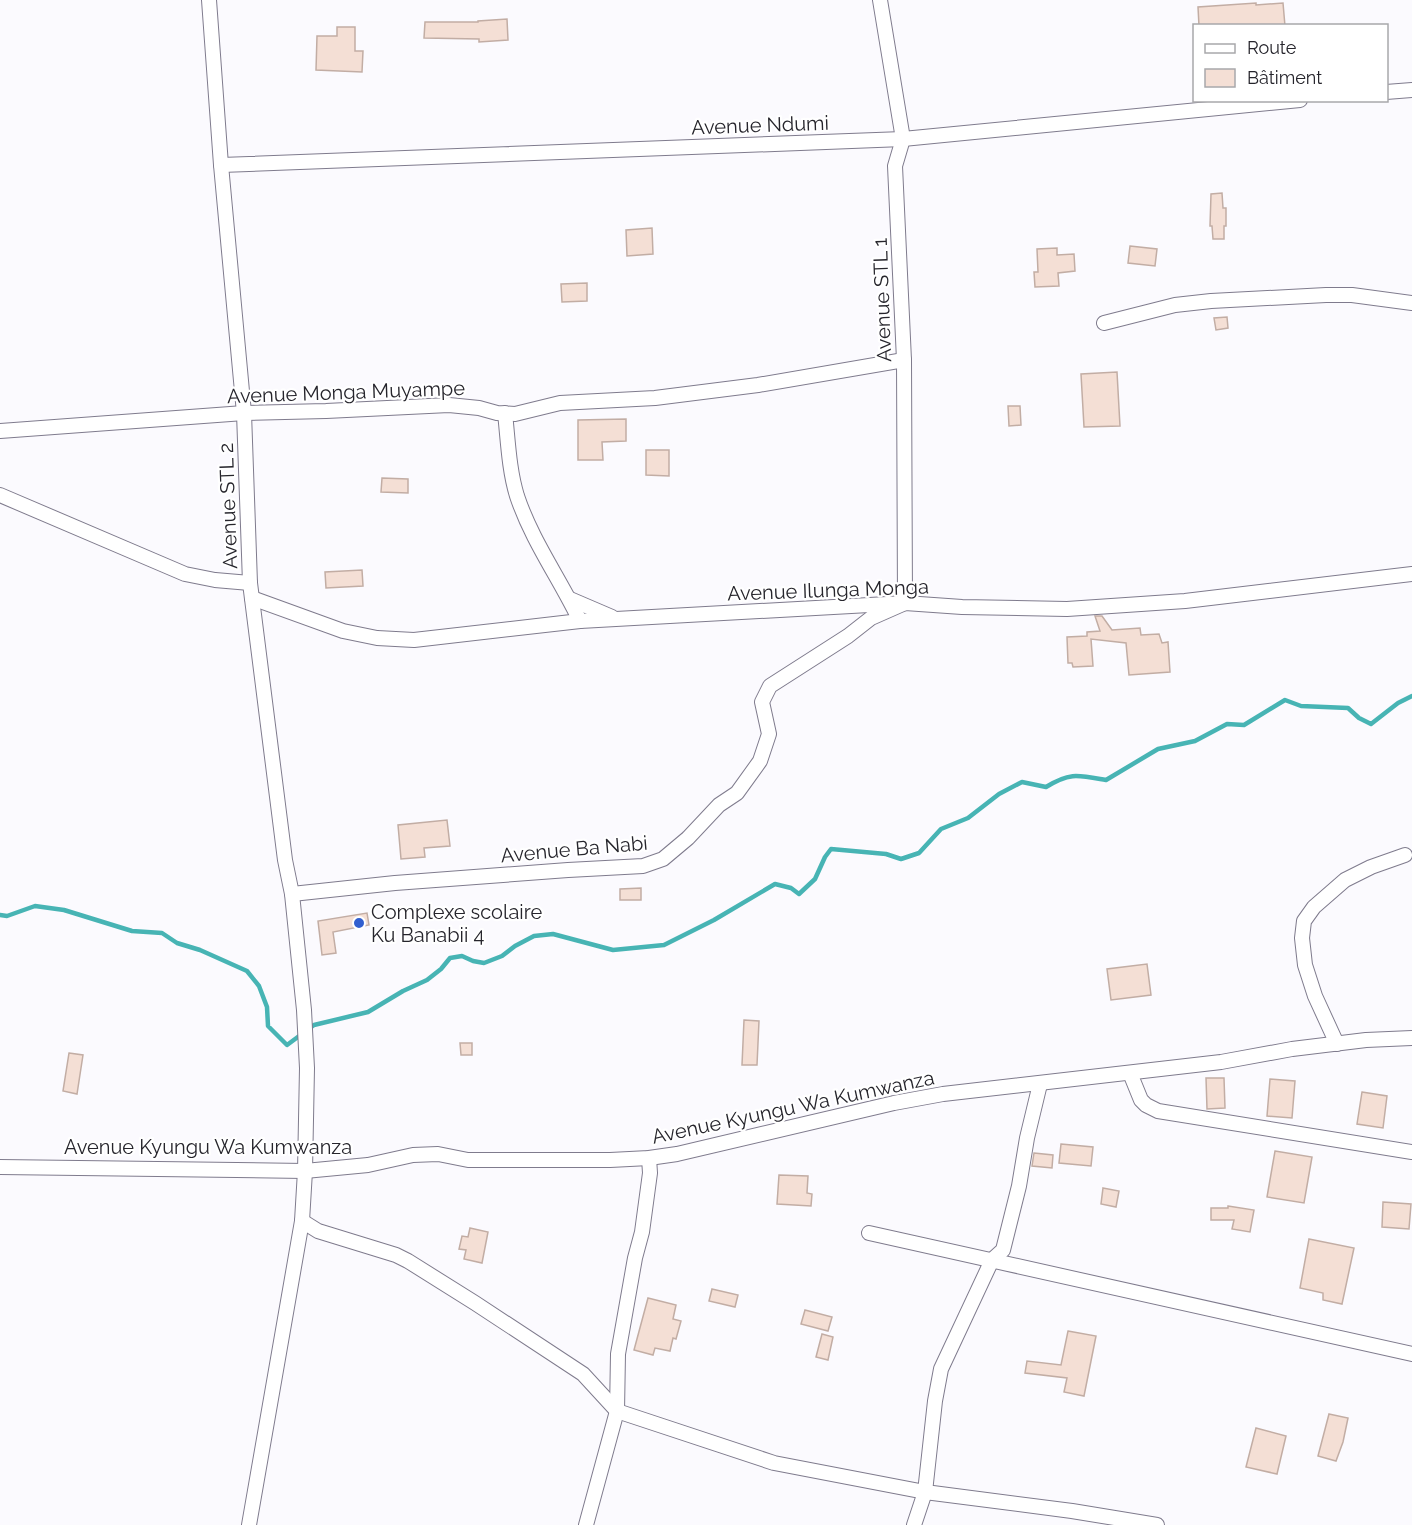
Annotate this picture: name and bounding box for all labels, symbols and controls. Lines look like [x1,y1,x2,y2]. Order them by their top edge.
legend [1193,24,1388,102]
text: Route [1247,37,1297,58]
text: Bâtiment [1247,67,1322,88]
street label: Avenue Ndumi [691,111,829,139]
street label: Avenue STL 1 [868,237,896,363]
street label: Avenue Monga Muyampe [227,376,466,408]
street label: Avenue STL 2 [214,443,242,569]
street label: Avenue Ilunga Monga [727,574,929,606]
street label: Avenue Ba Nabi [499,831,649,867]
place label: Complexe scolaire Ku Banabii 4 [371,900,542,947]
marker: Complexe scolaire Ku Banabii 4 [352,916,366,930]
street label: Avenue Kyungu Wa Kumwanza [650,1065,936,1149]
street label: Avenue Kyungu Wa Kumwanza [64,1135,352,1159]

